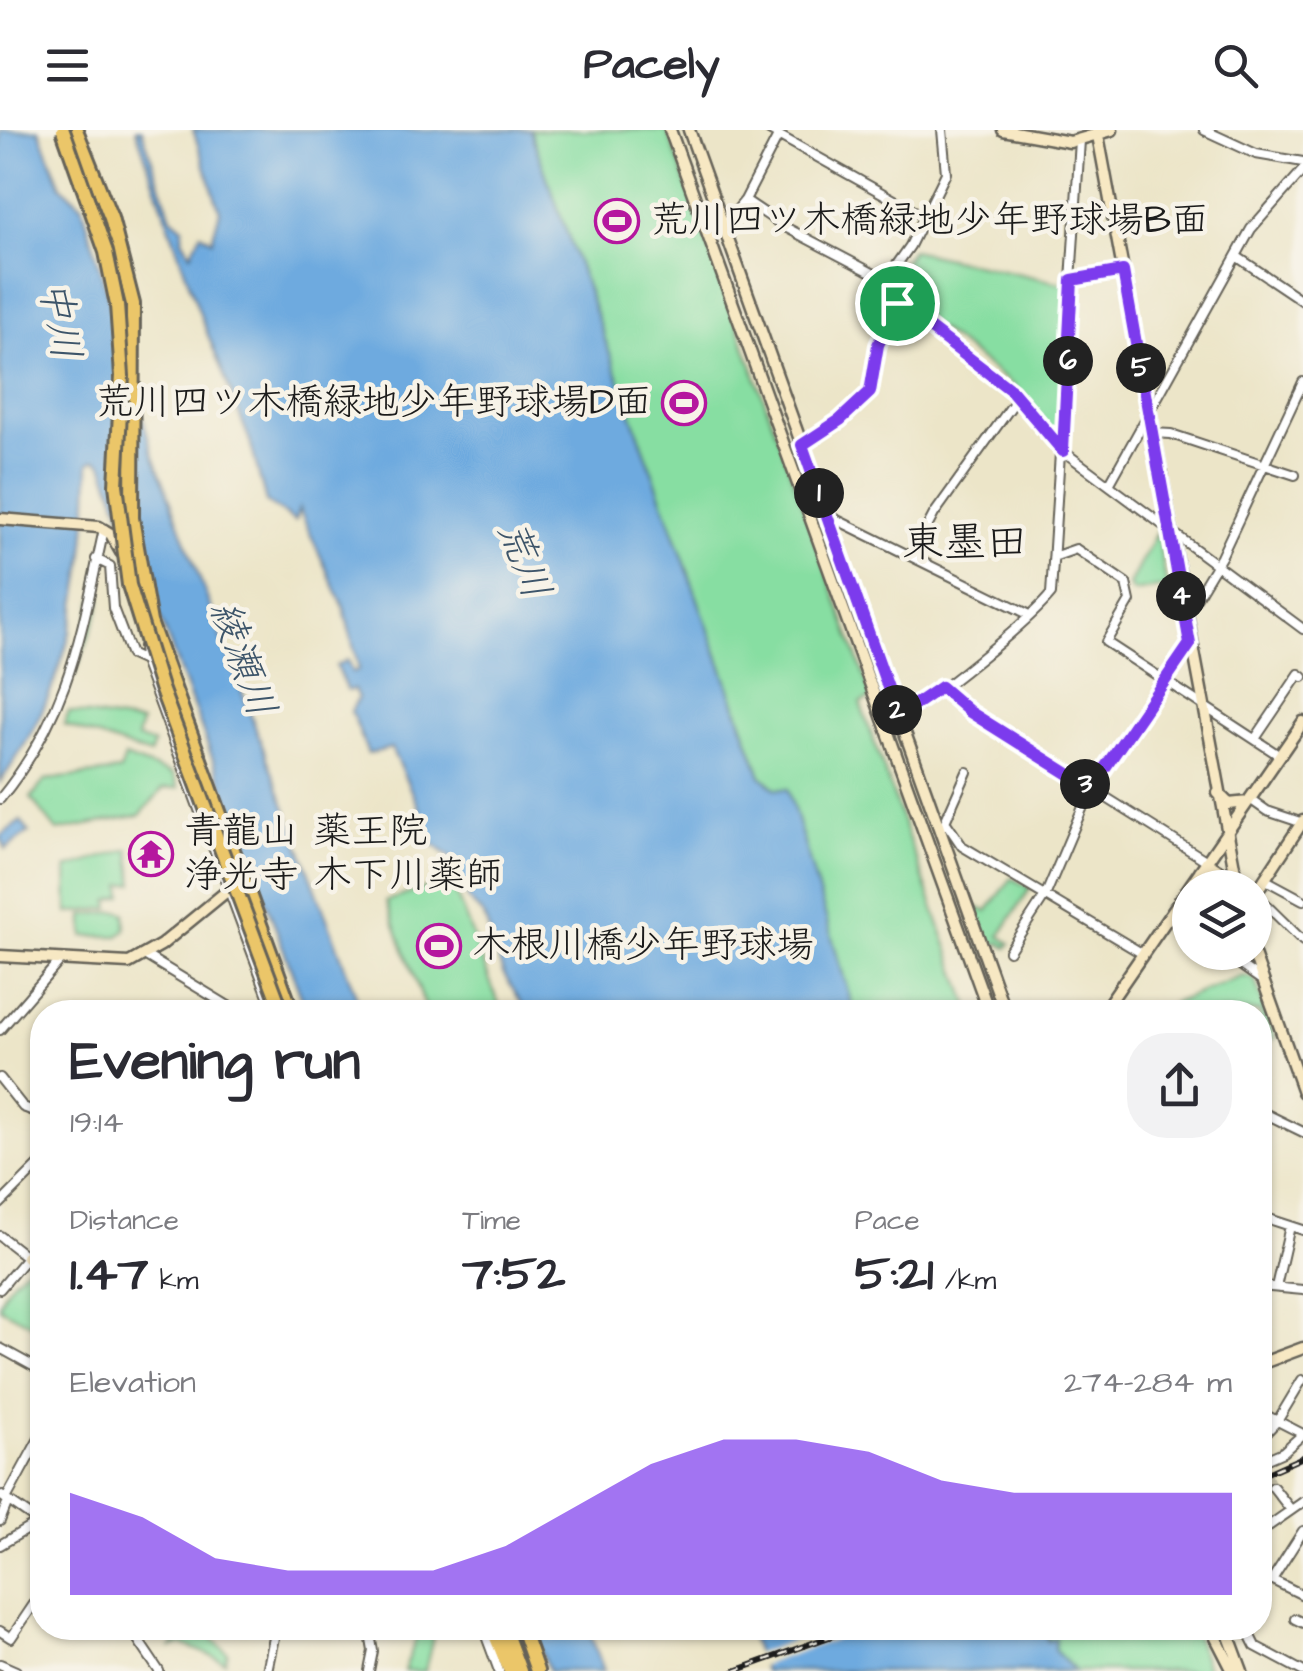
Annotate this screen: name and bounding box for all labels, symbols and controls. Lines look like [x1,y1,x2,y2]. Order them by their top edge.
text: Pacely [583,34,720,96]
icon: menu [40,38,95,93]
icon: search [1208,38,1263,93]
place label: 荒川四ツ木橋緑地少年野球場B面 [650,195,1209,247]
sports icon: 荒川四ツ木橋緑地少年野球場B面 [594,198,640,244]
pin [855,261,940,346]
water label: 中川 [25,276,93,364]
icon: arrive [870,276,925,331]
pin: 6 [1043,336,1093,386]
text: 6 [1059,341,1077,380]
pin: 5 [1116,343,1166,393]
text: 5 [1131,348,1151,387]
place label: 荒川四ツ木橋緑地少年野球場D面 [95,377,652,429]
sports icon: 荒川四ツ木橋緑地少年野球場D面 [661,380,707,426]
pin: 1 [794,468,844,518]
text: 1 [817,473,821,512]
water label: 荒川 [483,513,563,607]
district label: 東墨田 [902,515,1028,573]
pin: 4 [1156,571,1206,621]
text: 4 [1171,576,1191,615]
water label: 綾瀬川 [196,593,288,725]
pin: 2 [872,685,922,735]
text: 2 [889,690,905,729]
pin: 3 [1060,759,1110,809]
text: 3 [1078,764,1092,803]
place label: 青龍山 薬王院 浄光寺 木下川薬師 [184,806,503,902]
temple icon: 青龍山 薬王院 浄光寺 木下川薬師 [128,831,174,877]
map controls [1172,870,1272,970]
button: layers [1172,870,1272,970]
place label: 木根川橋少年野球場 [472,920,814,972]
sports icon: 木根川橋少年野球場 [416,923,462,969]
text: Evening run [70,1024,360,1100]
button: share [1127,1033,1232,1138]
text: 19:14 [70,1100,124,1145]
text: Distance [70,1201,179,1240]
text: Time [462,1201,521,1240]
text: Pace [855,1201,920,1240]
text: 1.47 [70,1240,148,1309]
text: 7:52 [462,1240,565,1309]
text: 5:21 [855,1240,933,1309]
text: km [148,1261,198,1300]
text: /km [933,1261,996,1300]
text: Elevation [70,1360,196,1405]
text: 274–284 m [1064,1360,1232,1405]

